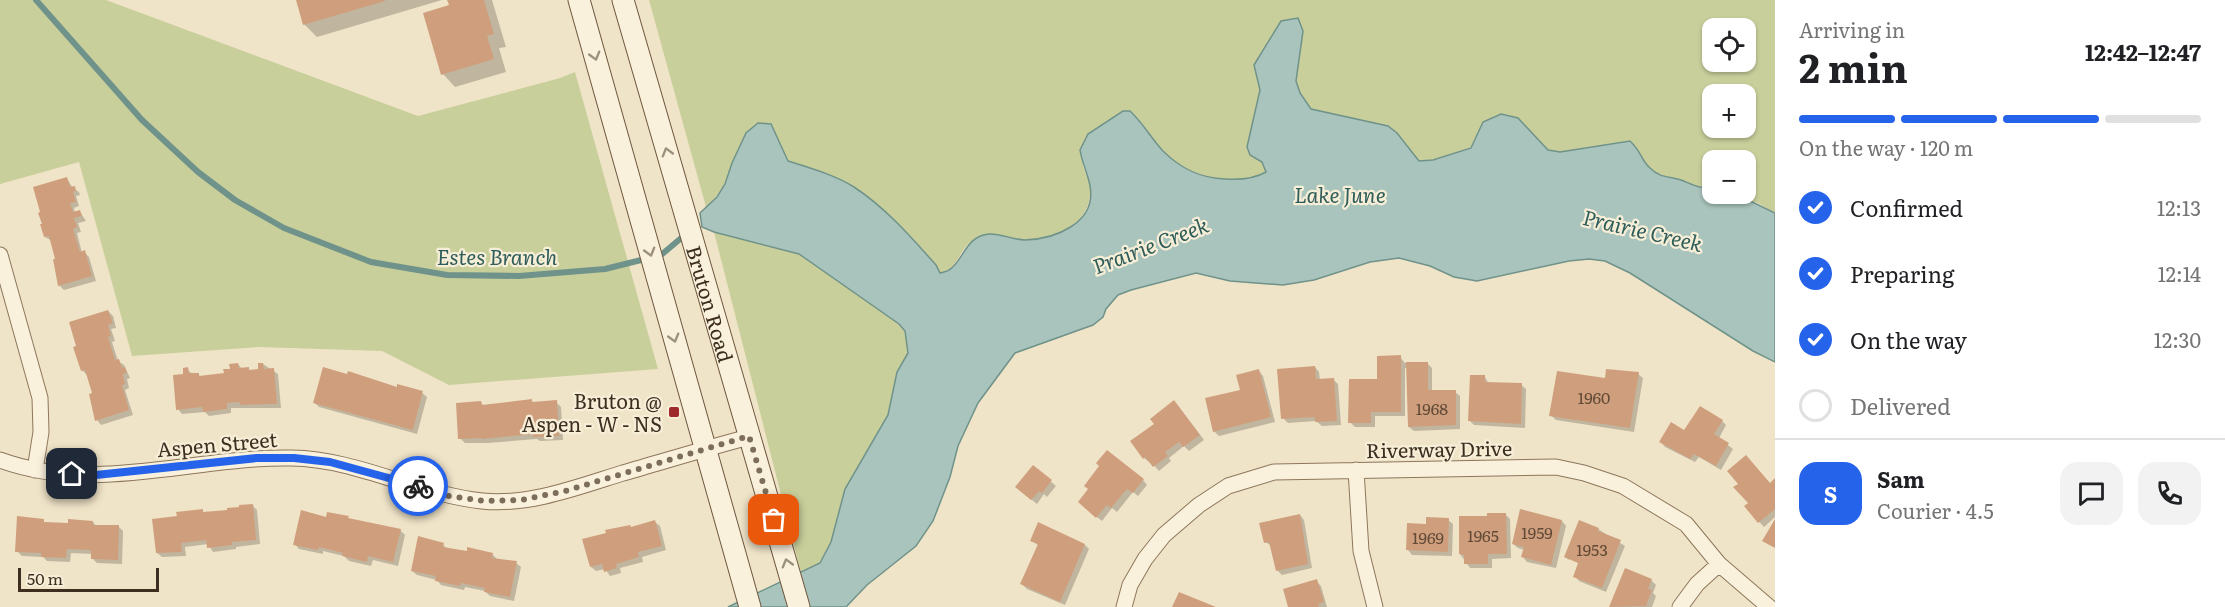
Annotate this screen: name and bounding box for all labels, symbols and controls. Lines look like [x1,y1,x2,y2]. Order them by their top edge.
text: Arriving in [1799,14,1905,44]
map controls [1702,18,1756,204]
button: locate [1702,18,1756,72]
text: 12:42–12:47 [2085,35,2201,68]
text: 2 min [1799,37,1908,95]
one-way arrow [588,50,600,61]
button: + [1702,84,1756,138]
text: On the way · 120 m [1799,132,1973,162]
one-way arrow [662,148,674,158]
button: − [1702,150,1756,204]
water label: Lake June [1294,178,1386,209]
icon: check [1799,191,1832,224]
text: Confirmed [1850,191,1963,224]
text: 12:13 [2157,192,2201,222]
water label: Prairie Creek [1580,200,1706,258]
water label: Prairie Creek [1088,208,1213,280]
water label: Estes Branch [437,240,558,271]
street label: Bruton Road [680,242,742,365]
one-way arrow [643,246,655,256]
icon: check [1799,257,1832,290]
text: Preparing [1850,257,1954,290]
text: 12:14 [2158,258,2201,288]
icon: check [1799,323,1832,356]
text: On the way [1850,323,1967,356]
text: 12:30 [2154,324,2201,354]
one-way arrow [667,333,680,343]
place label: Bruton @ Aspen - W - NS [522,385,662,438]
house number: 1960 [1578,385,1610,409]
text: Delivered [1850,389,1951,422]
house number: 1968 [1416,396,1448,420]
marker: Bruton @ Aspen - W - NS [667,405,681,419]
street label: Aspen Street [156,423,278,463]
street label: Riverway Drive [1366,432,1512,464]
pin [46,448,97,499]
courier [388,456,448,516]
icon: home [55,457,88,490]
text: Sam [1877,462,1925,495]
button: chat [2060,462,2123,525]
button: phone [2138,462,2201,525]
icon: bike [402,470,435,503]
text: S [1824,477,1837,510]
pin [748,494,799,545]
text: Courier · 4.5 [1877,495,1994,525]
icon: bag [757,503,790,536]
house number: 1959 [1521,520,1553,544]
house number: 1965 [1467,523,1499,547]
house number: 1969 [1412,525,1444,549]
house number: 1953 [1576,537,1608,561]
one-way arrow [782,558,794,569]
scale bar [18,565,159,592]
text: 50 m [27,566,63,590]

